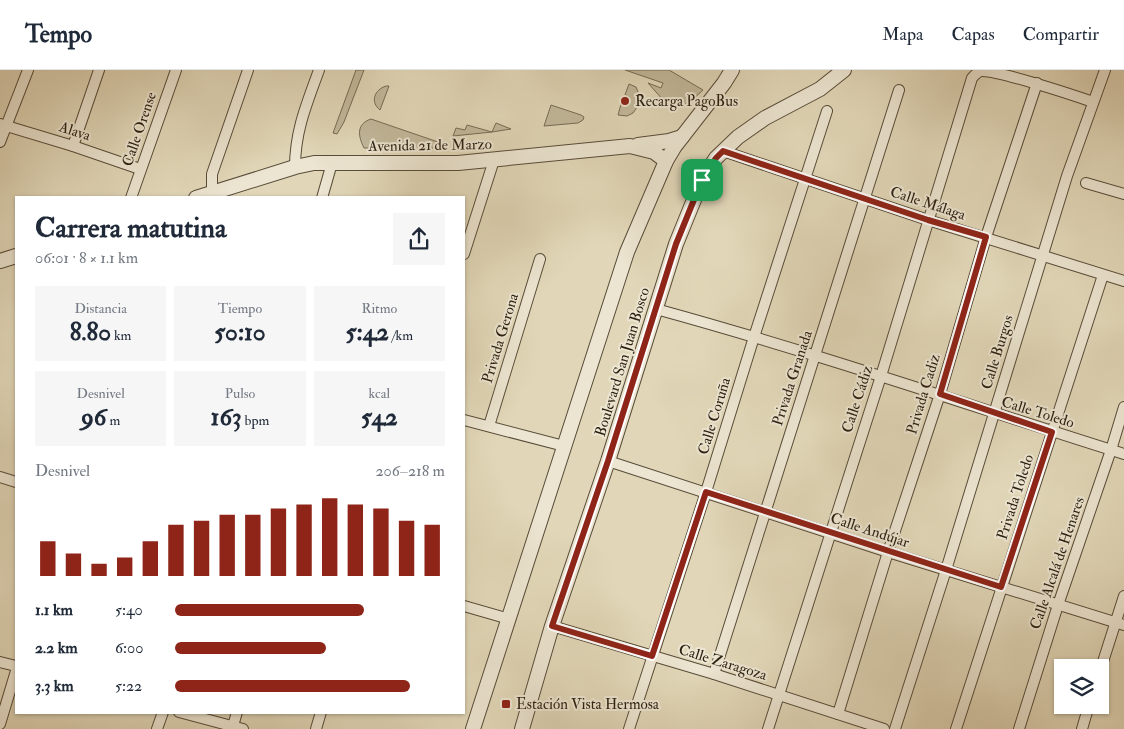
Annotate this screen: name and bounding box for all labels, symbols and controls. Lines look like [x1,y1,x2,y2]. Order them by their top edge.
text: Tempo [25,19,92,50]
text: Mapa [882,23,924,46]
text: Capas [952,23,995,46]
text: Compartir [1023,23,1099,46]
street label: Calle Orense [118,90,161,169]
place label: Recarga PagoBus [635,92,738,111]
marker: Recarga PagoBus [619,95,631,107]
street label: Alava [56,117,94,146]
street label: Avenida 21 de Marzo [367,135,492,156]
pin [681,159,723,201]
icon: arrive [688,166,716,194]
street label: Calle Málaga [888,182,969,225]
text: Carrera matutina [35,211,226,246]
button: share [393,213,445,265]
text: 06:01 · 8 × 1.1 km [35,248,138,268]
street label: Boulevard San Juan Bosco [591,285,655,439]
street label: Privada Gerona [478,290,523,385]
text: Distancia [74,300,127,317]
text: Tiempo [218,300,262,317]
text: Ritmo [361,300,397,317]
street label: Calle Burgos [977,313,1018,392]
text: 8.80 [70,317,111,348]
text: 50:10 [214,317,266,348]
text: 5:42 [346,317,389,348]
text: km [111,327,131,344]
text: /km [389,327,413,344]
street label: Privada Granada [768,327,817,428]
street label: Privada Cadiz [902,352,945,437]
street label: Calle Cádiz [838,363,877,435]
street label: Calle Coruña [694,375,735,457]
text: Desnivel [77,385,125,402]
text: Pulso [225,385,255,402]
text: kcal [369,385,390,402]
street label: Calle Toledo [999,392,1077,433]
text: 96 [81,402,106,433]
text: 163 [211,402,242,433]
text: 542 [361,402,398,433]
text: m [106,412,120,429]
text: bpm [242,412,269,429]
street label: Privada Toledo [993,452,1038,542]
text: Desnivel [35,461,90,481]
text: 206–218 m [375,461,445,481]
street label: Calle Alcalá de Henares [1026,494,1089,632]
street label: Calle Andújar [828,509,912,552]
text: 1.1 km [35,600,73,620]
text: 5:40 [115,600,143,620]
text: 2.2 km [35,638,78,658]
text: 6:00 [115,638,143,658]
street label: Calle Zaragoza [676,640,770,685]
map controls [1054,659,1109,714]
button: layers [1054,659,1109,714]
text: 3.3 km [35,676,74,696]
text: 5:22 [115,676,142,696]
place label: Estación Vista Hermosa [516,695,660,714]
marker: Estación Vista Hermosa [500,698,512,710]

